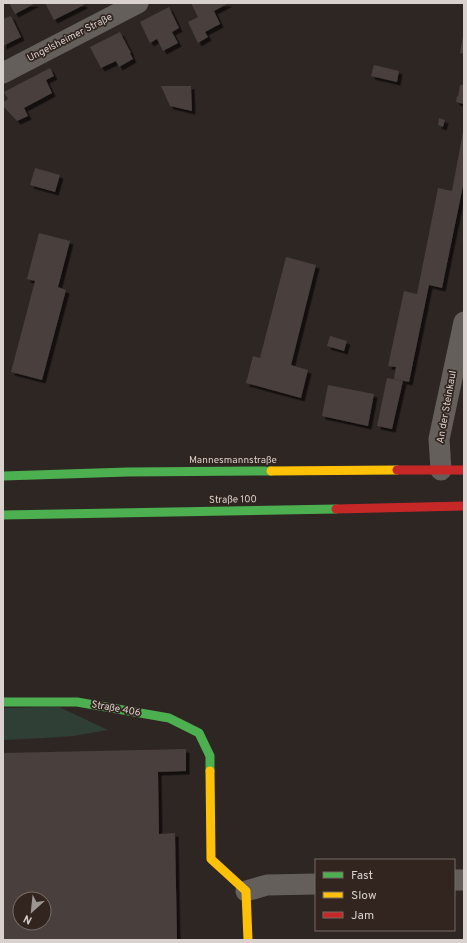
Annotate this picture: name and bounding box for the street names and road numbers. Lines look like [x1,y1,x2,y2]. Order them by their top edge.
street label: Ungelsheimer Straße [25,11,115,65]
street label: An der Steinkaul [434,370,460,444]
street label: Mannesmannstraße [189,454,277,467]
street label: Straße 100 [209,493,257,507]
street label: Straße 406 [90,698,142,720]

